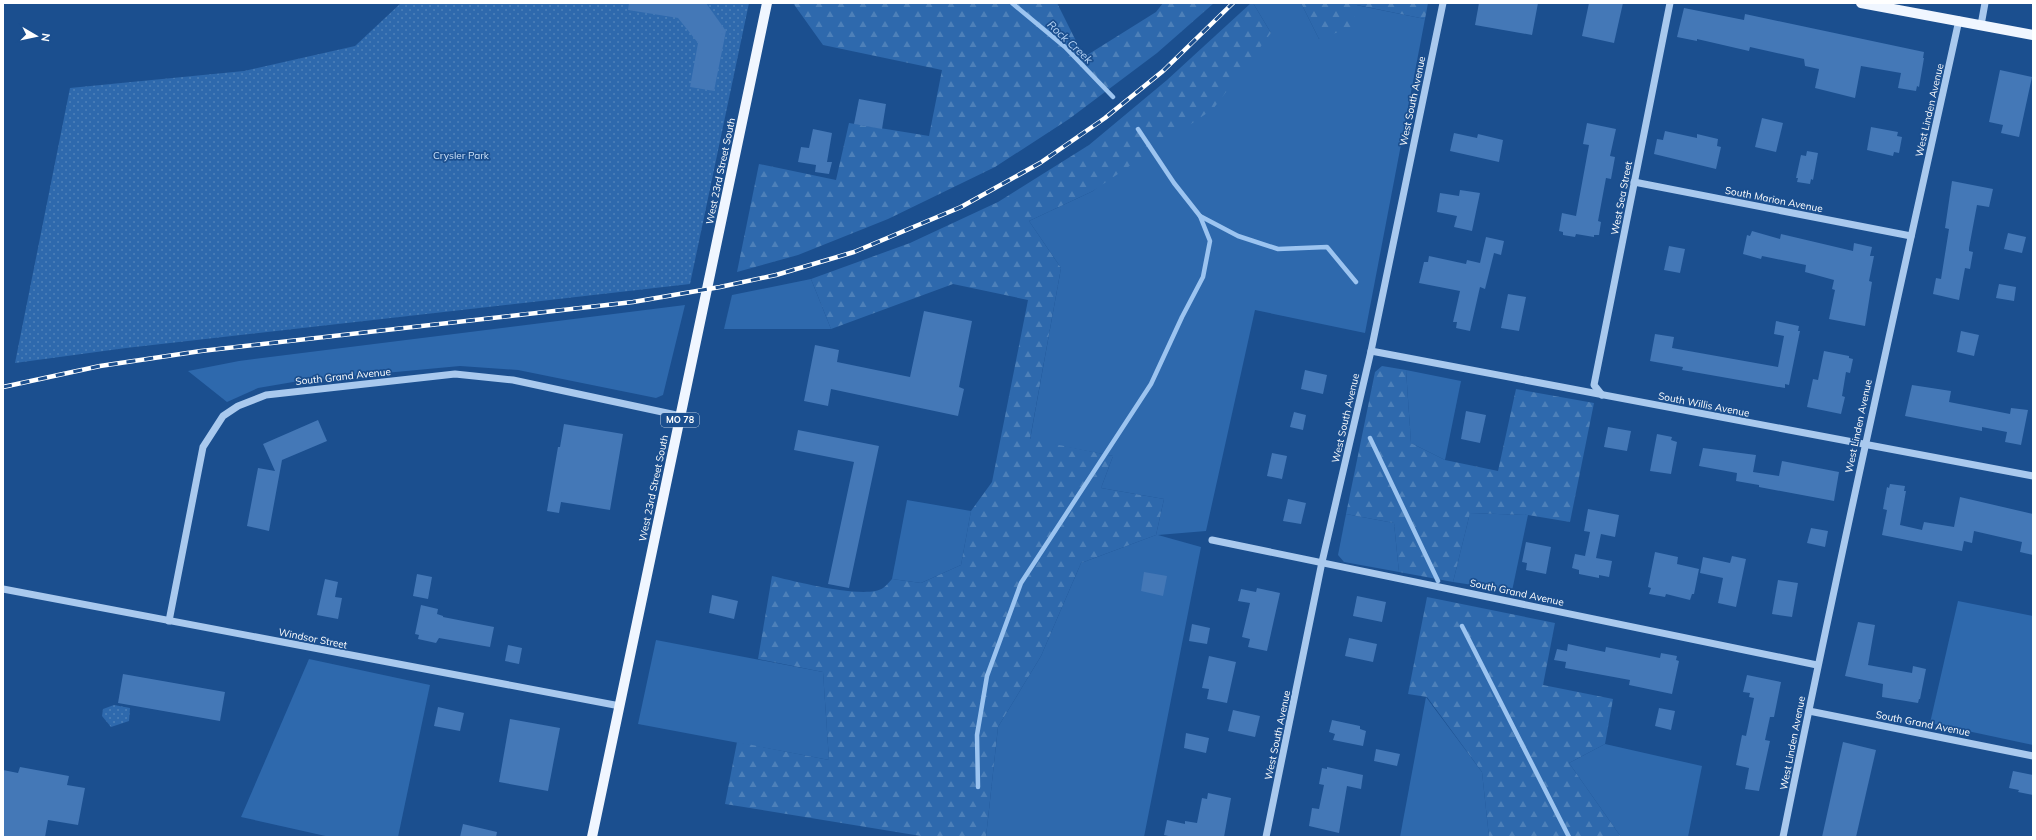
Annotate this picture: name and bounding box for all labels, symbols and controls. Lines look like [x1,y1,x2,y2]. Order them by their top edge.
north arrow [16,16,56,56]
water label: Rock Creek [1044,18,1096,67]
text: N [38,32,53,43]
street label: West South Avenue [1397,55,1428,147]
street label: West Linden Avenue [1912,62,1947,158]
street label: West 23rd Street South [703,117,738,226]
park label: Crysler Park [433,149,490,162]
street label: West Sea Street [1608,160,1635,236]
street label: South Marion Avenue [1724,184,1824,215]
street label: South Grand Avenue [295,365,391,388]
street label: West South Avenue [1329,372,1362,464]
street label: West Linden Avenue [1842,378,1875,474]
street label: South Willis Avenue [1657,389,1751,420]
road number: MO 78 [661,413,699,427]
street label: West 23rd Street South [636,434,671,543]
street label: South Grand Avenue [1469,576,1565,609]
street label: Windsor Street [277,625,349,652]
street label: West South Avenue [1262,689,1293,781]
street label: West Linden Avenue [1777,695,1808,791]
street label: South Grand Avenue [1875,708,1971,739]

